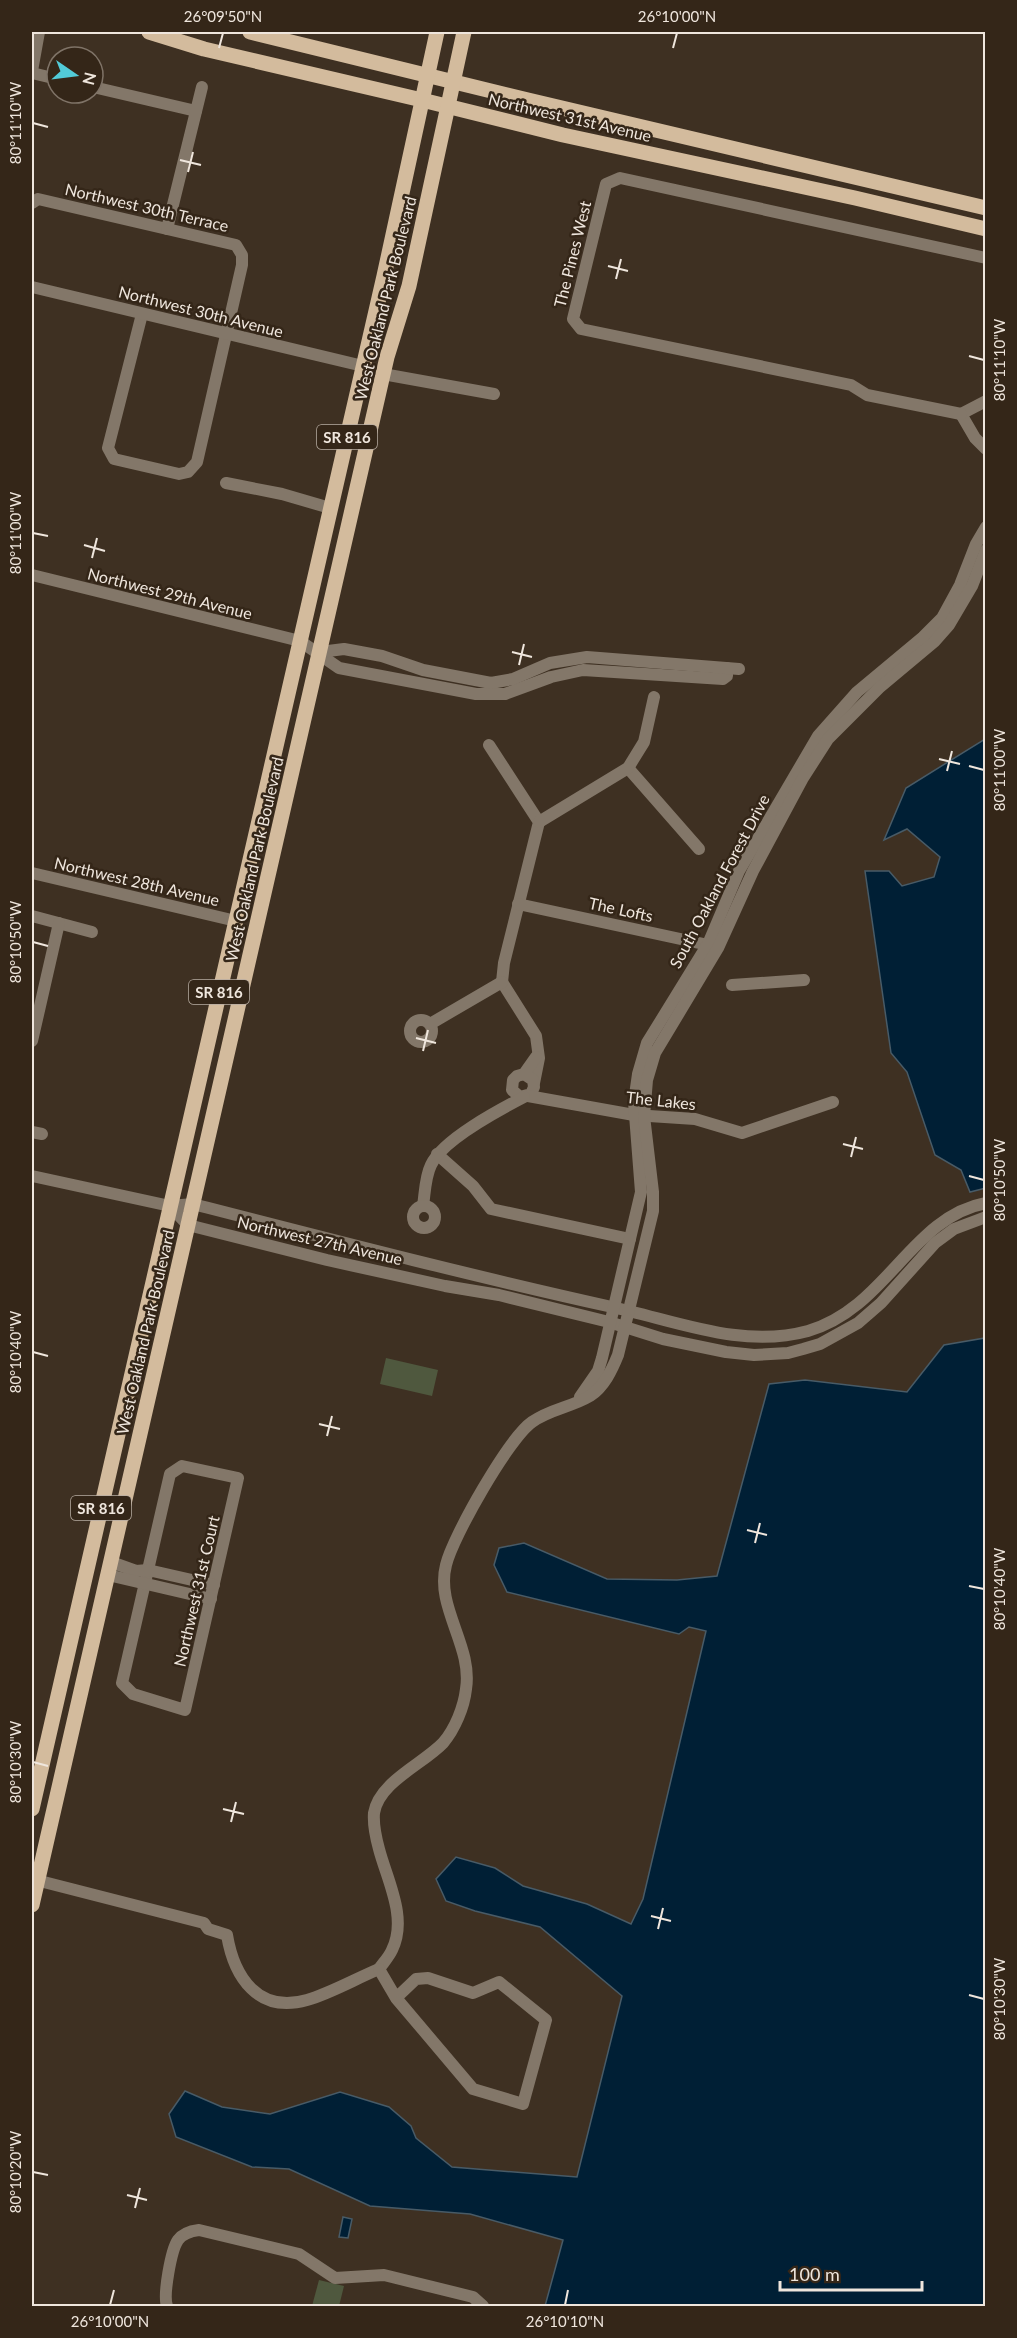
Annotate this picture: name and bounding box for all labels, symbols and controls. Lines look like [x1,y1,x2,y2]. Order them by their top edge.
text: 26°09'50"N [184,7,262,25]
text: 26°10'00"N [638,7,716,25]
north arrow [45,45,105,105]
text: N [79,70,101,87]
text: 80°11'10"W [6,81,24,164]
street label: Northwest 31st Avenue [487,89,653,145]
street label: Northwest 30th Terrace [63,179,231,235]
street label: West Oakland Park Boulevard [350,194,420,402]
street label: The Pines West [550,199,594,309]
street label: Northwest 30th Avenue [117,281,285,341]
text: 80°11'10"W [990,318,1008,401]
road number: SR 816 [317,425,377,449]
text: 80°11'00"W [6,491,24,574]
street label: Northwest 29th Avenue [86,563,254,623]
text: 80°11'00"W [990,728,1008,811]
street label: West Oakland Park Boulevard [221,755,287,963]
street label: South Oakland Forest Drive [665,791,773,971]
street label: Northwest 28th Avenue [53,853,221,909]
street label: The Lofts [587,893,655,925]
text: 80°10'50"W [6,900,24,983]
road number: SR 816 [189,980,249,1004]
street label: The Lakes [625,1087,697,1113]
text: 80°10'50"W [990,1138,1008,1221]
street label: Northwest 27th Avenue [236,1212,404,1268]
street label: West Oakland Park Boulevard [112,1228,178,1436]
text: 80°10'40"W [6,1310,24,1393]
road number: SR 816 [71,1496,131,1520]
street label: Northwest 31st Court [169,1513,223,1668]
text: 80°10'40"W [990,1547,1008,1630]
text: 80°10'30"W [6,1720,24,1803]
text: 80°10'30"W [990,1957,1008,2040]
text: 80°10'20"W [6,2130,24,2213]
scale bar [780,2254,922,2292]
text: 100 m [789,2263,840,2285]
text: 26°10'00"N [71,2312,149,2330]
text: 26°10'10"N [526,2312,604,2330]

